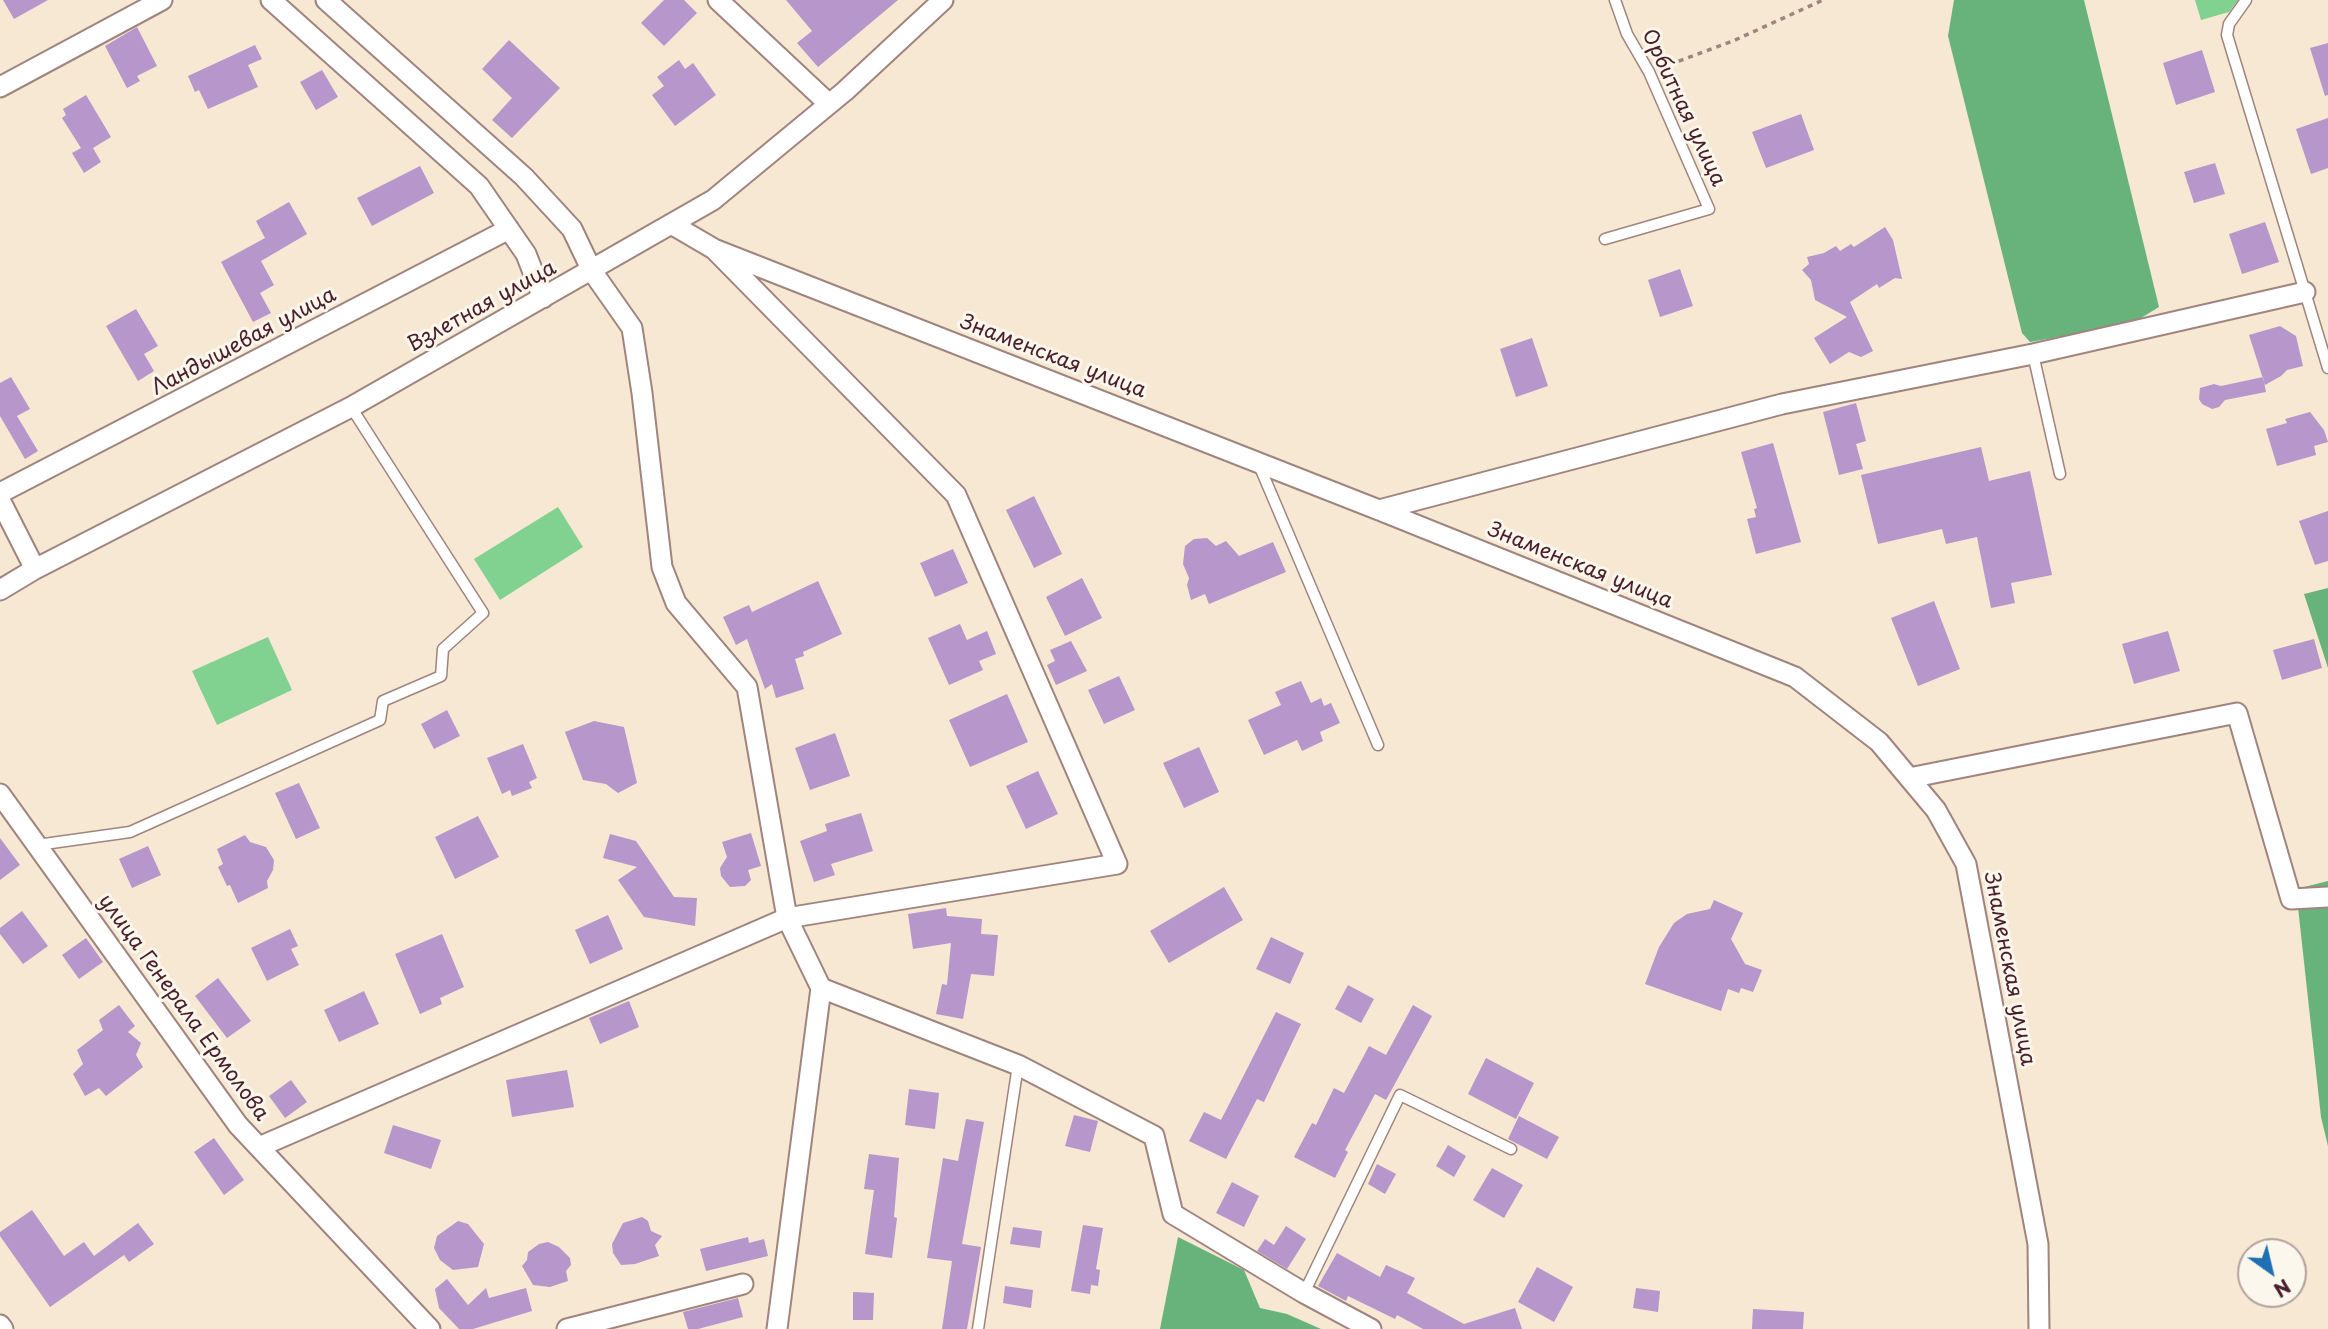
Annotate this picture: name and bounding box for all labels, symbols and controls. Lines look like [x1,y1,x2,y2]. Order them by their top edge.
street label: Орбитная улица [1636,25,1730,191]
street label: Взлетная улица [403,256,561,358]
street label: Ландышевая улица [147,283,341,401]
street label: Знаменская улица [957,310,1149,404]
street label: Знаменская улица [1484,517,1676,615]
street label: Знаменская улица [1978,870,2040,1068]
street label: улица Генерала Ермолова [92,890,274,1126]
north arrow [2237,1238,2307,1308]
text: N [2269,1273,2297,1305]

